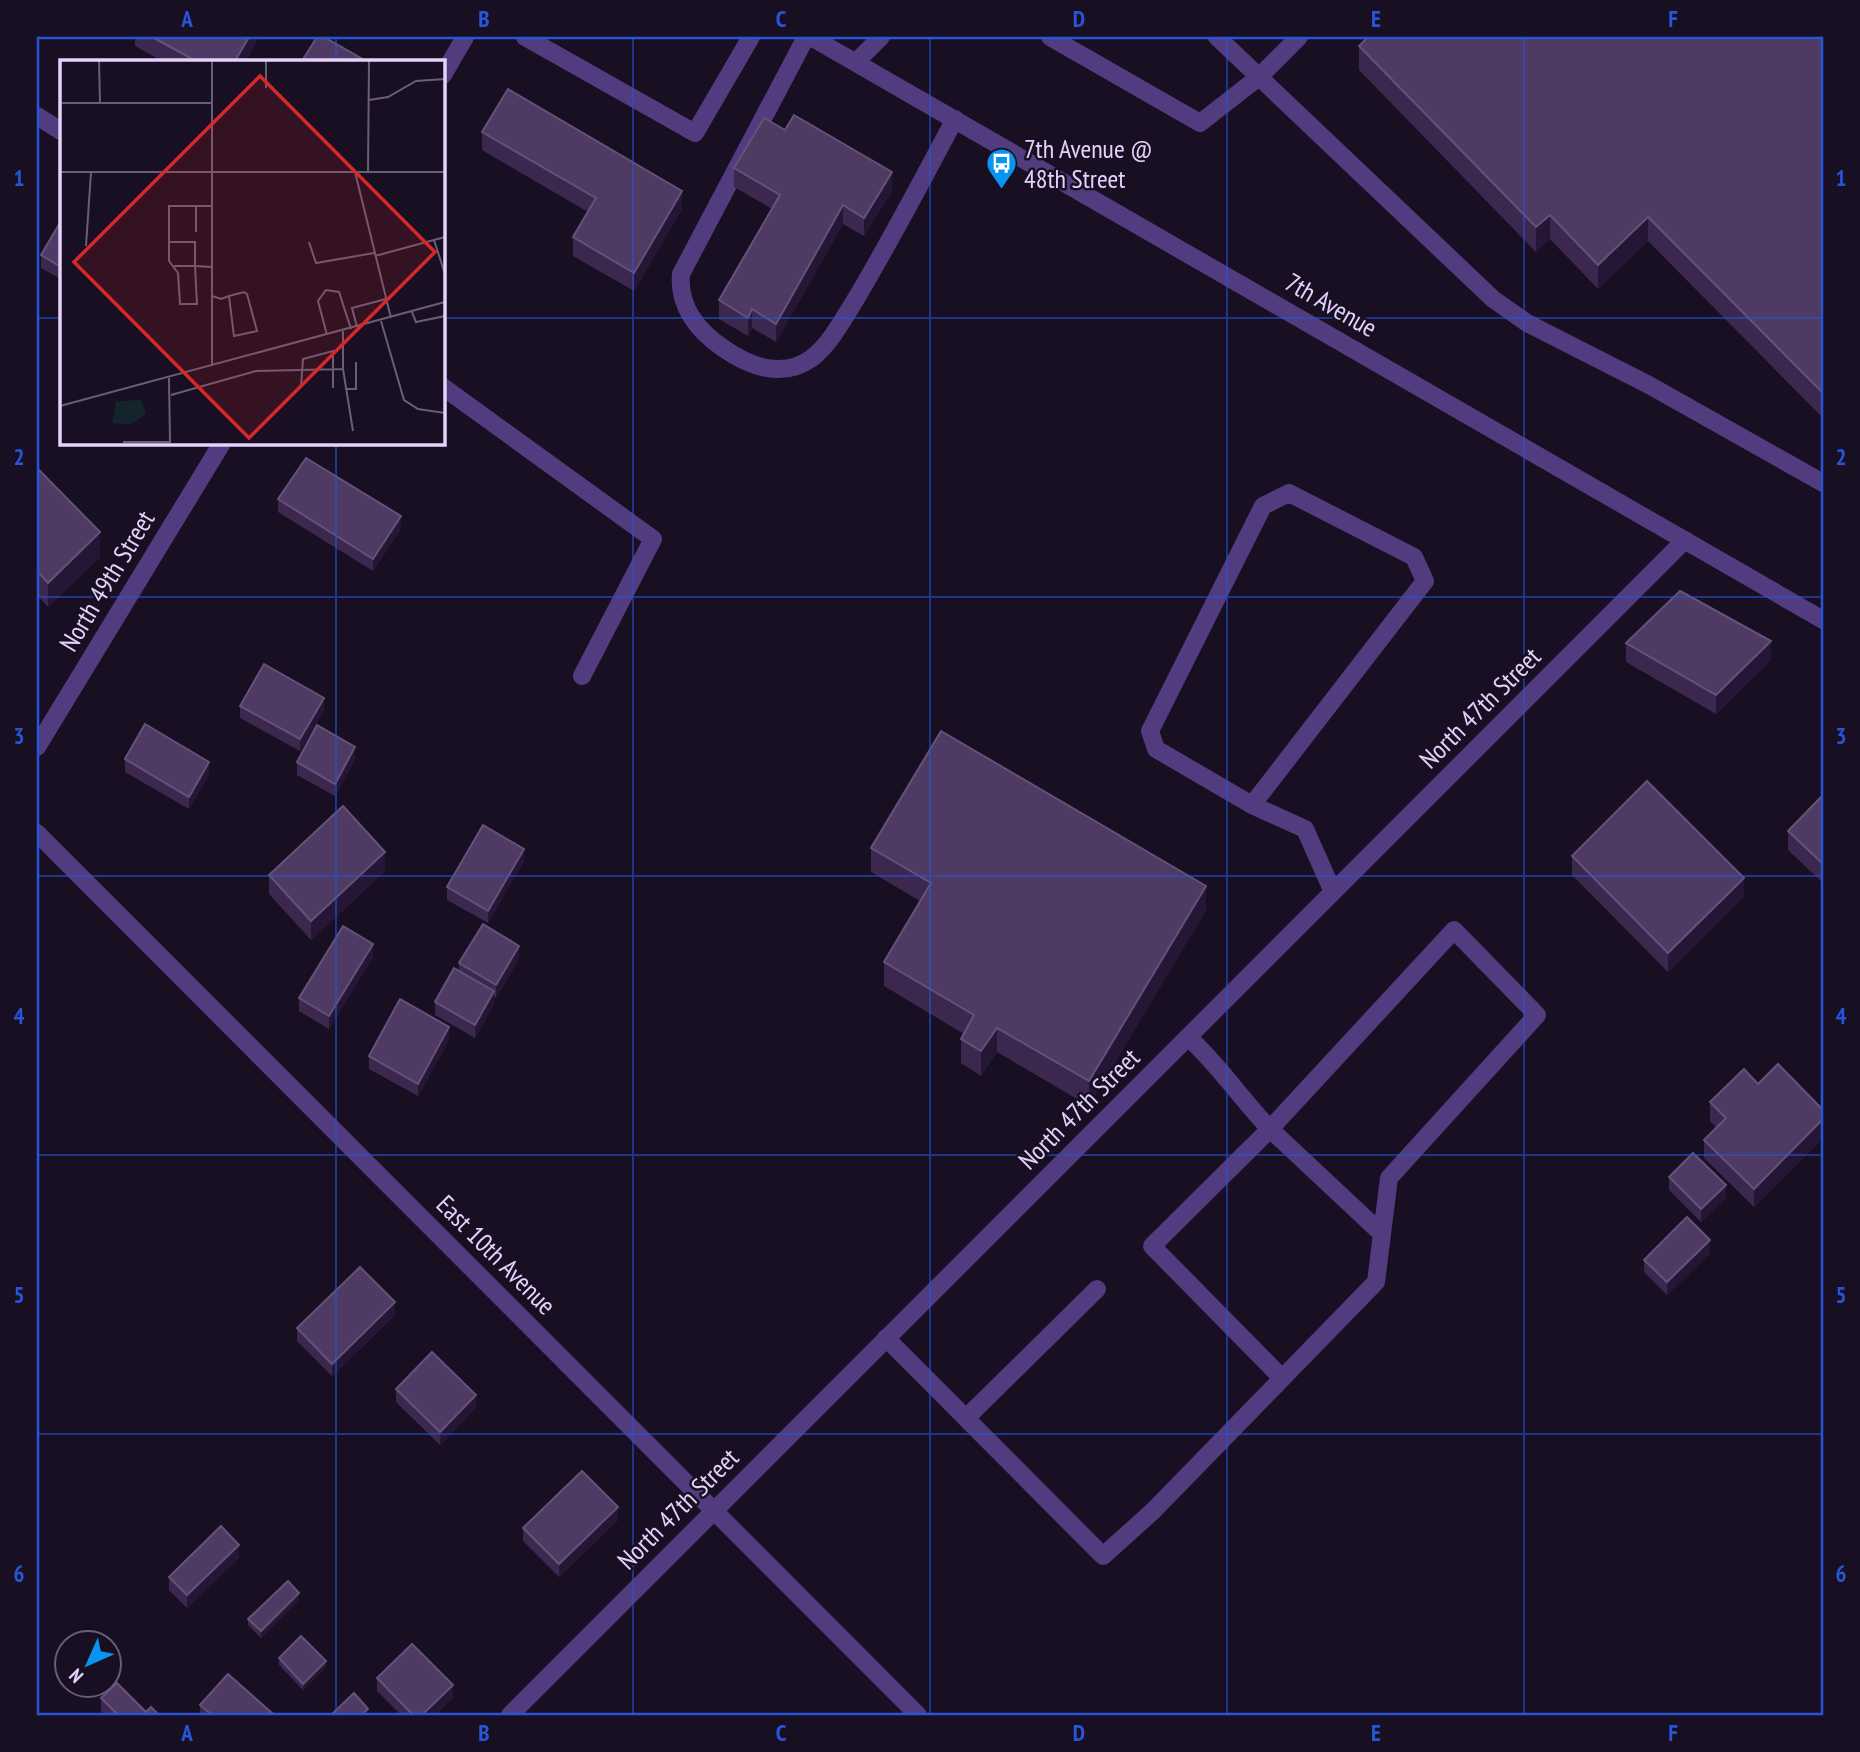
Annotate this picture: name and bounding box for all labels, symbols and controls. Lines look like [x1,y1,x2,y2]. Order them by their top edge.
text: A [180,4,193,33]
text: B [478,4,490,33]
text: C [776,4,787,33]
text: D [1073,4,1085,33]
text: E [1371,4,1381,33]
text: F [1668,4,1678,33]
inset map [60,60,444,444]
place label: 7th Avenue @ 48th Street [1024,132,1152,195]
bus stop icon: 7th Avenue @ 48th Street [984,147,1018,191]
text: 1 [14,163,25,192]
text: 1 [1836,163,1847,192]
street label: 7th Avenue [1279,265,1383,344]
text: 2 [14,442,25,471]
text: 2 [1836,442,1847,471]
street label: North 49th Street [52,504,162,657]
street label: North 47th Street [1412,640,1547,775]
text: 3 [14,721,25,750]
text: 3 [1836,721,1847,750]
text: 4 [14,1001,25,1030]
text: 4 [1836,1001,1847,1030]
street label: North 47th Street [1011,1041,1146,1176]
street label: East 10th Avenue [430,1188,563,1321]
text: 5 [14,1280,25,1309]
text: 5 [1836,1280,1847,1309]
street label: North 47th Street [610,1441,745,1576]
text: 6 [14,1559,25,1588]
text: 6 [1836,1559,1847,1588]
north arrow [52,1630,122,1700]
text: N [64,1664,88,1688]
text: A [180,1718,193,1747]
text: B [478,1718,490,1747]
text: C [776,1718,787,1747]
text: D [1073,1718,1085,1747]
text: E [1371,1718,1381,1747]
text: F [1668,1718,1678,1747]

